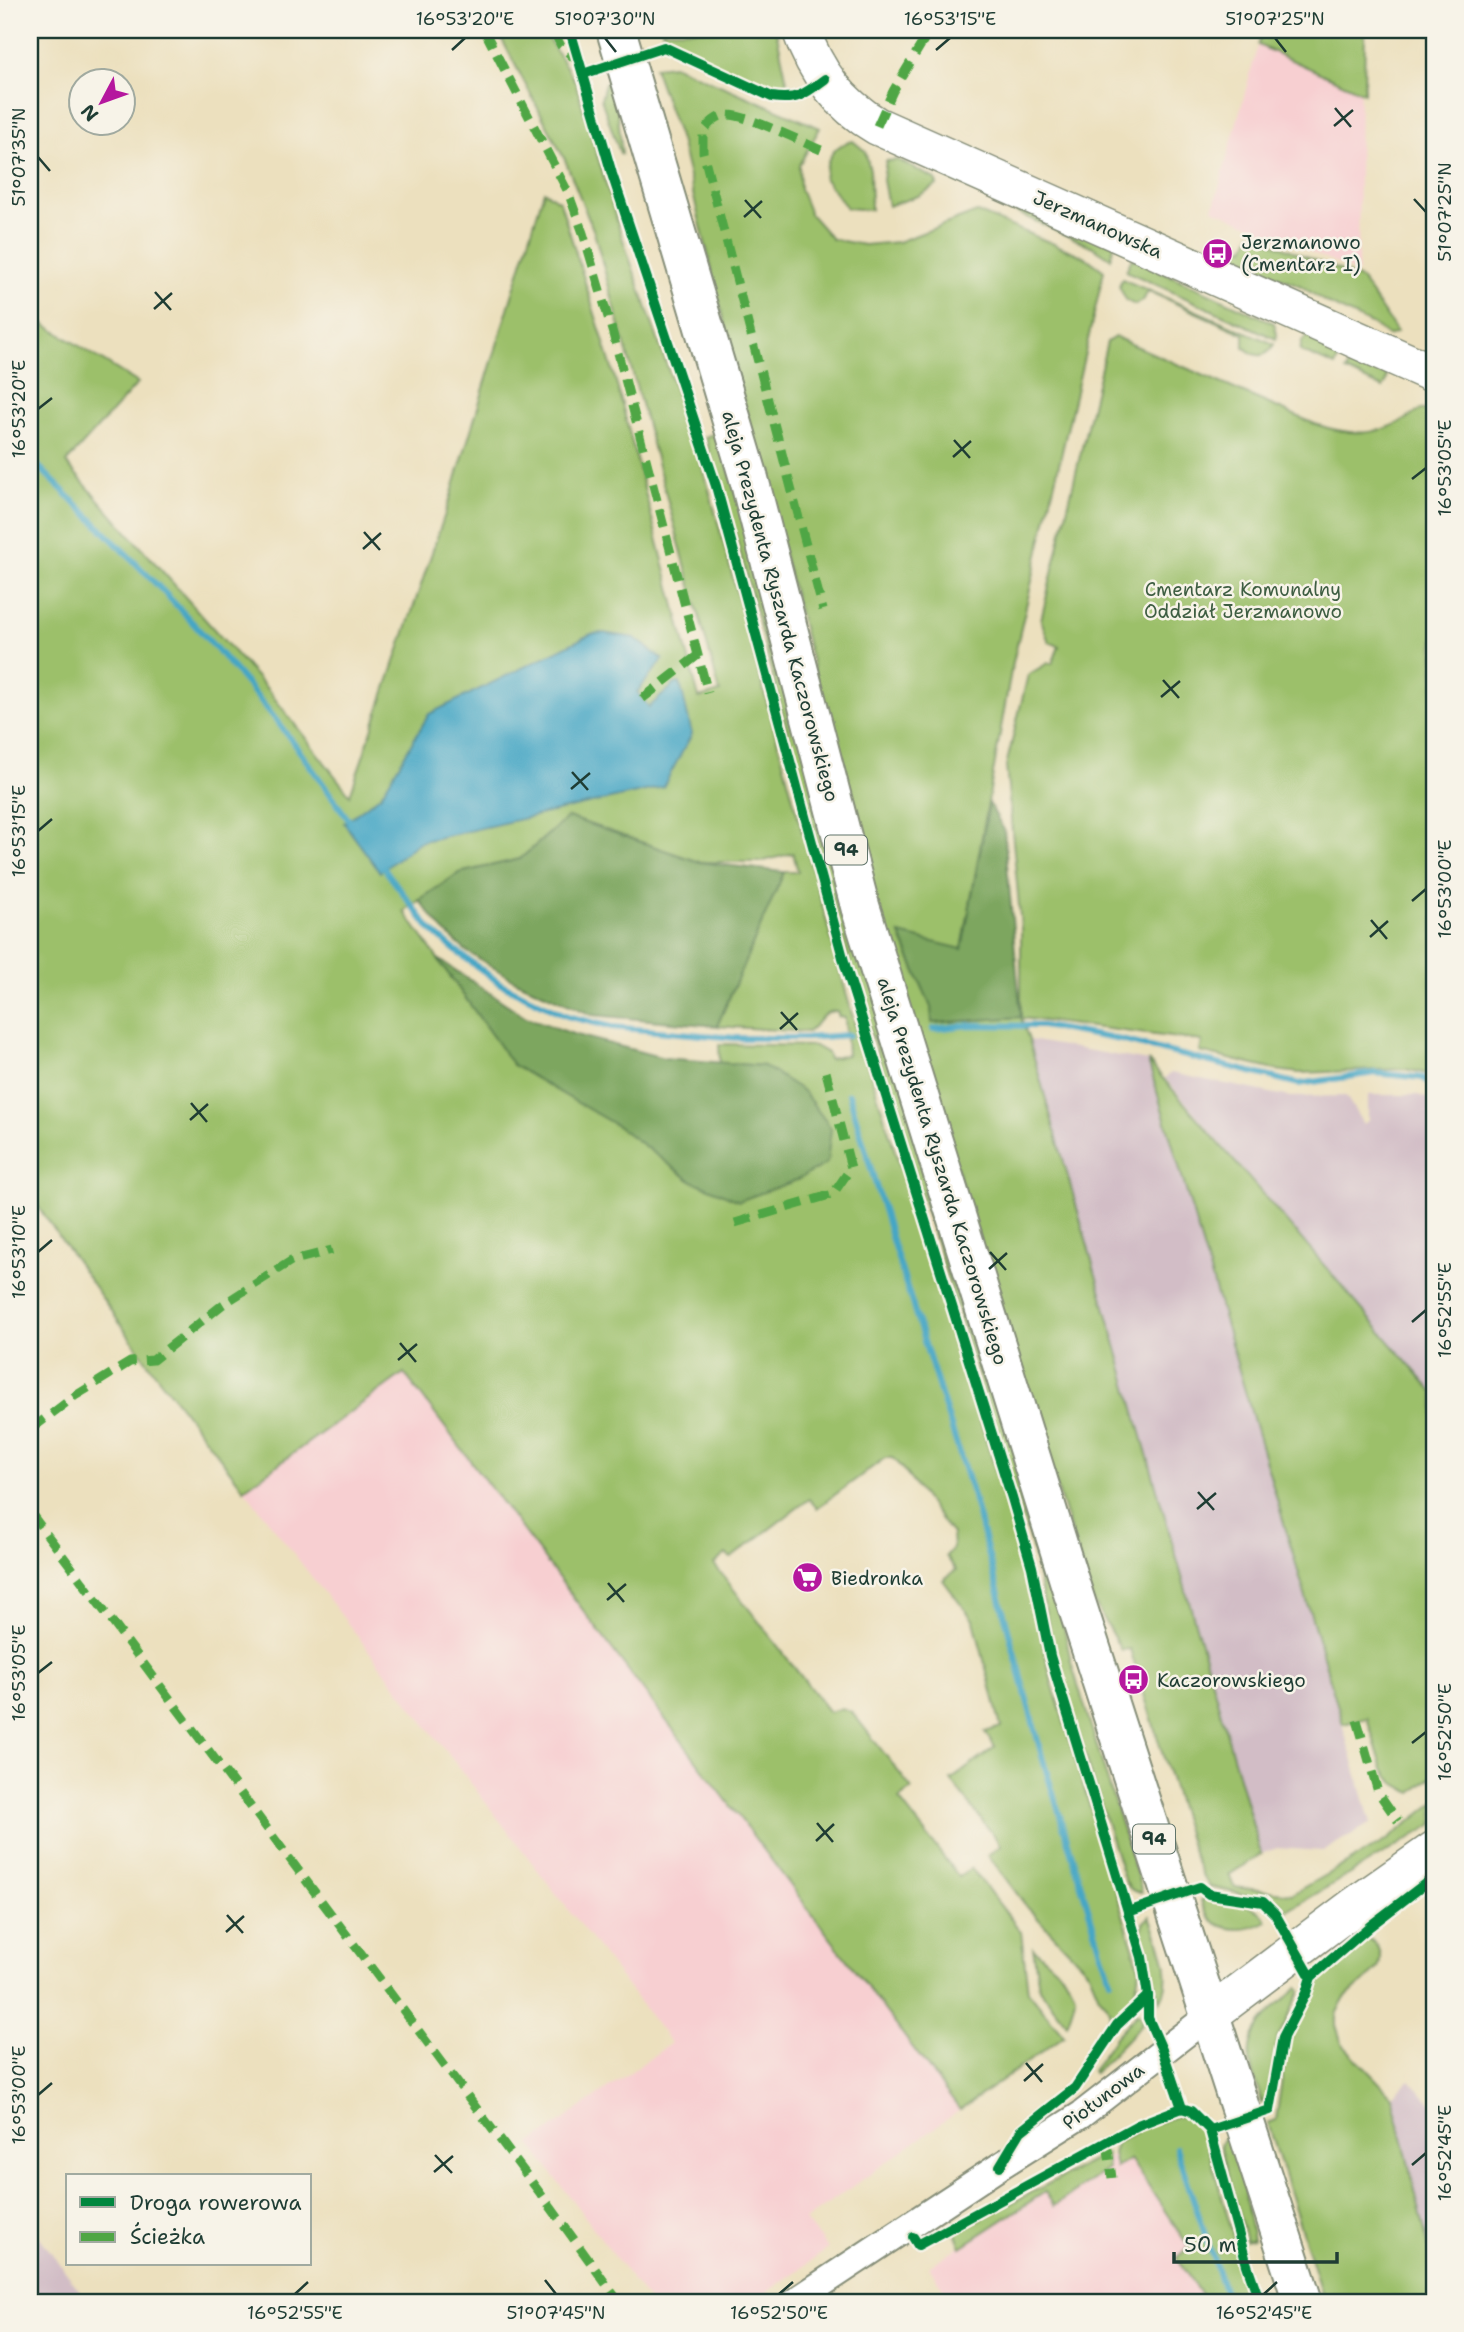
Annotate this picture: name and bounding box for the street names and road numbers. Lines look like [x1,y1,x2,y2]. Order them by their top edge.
street label: Jerzmanowska [1029,185,1167,264]
street label: aleja Prezydenta Ryszarda Kaczorowskiego [716,408,845,805]
road number: 94 [825,836,867,864]
street label: aleja Prezydenta Ryszarda Kaczorowskiego [871,974,1014,1368]
road number: 94 [1133,1825,1175,1854]
street label: Piołunowa [1057,2057,1149,2135]

